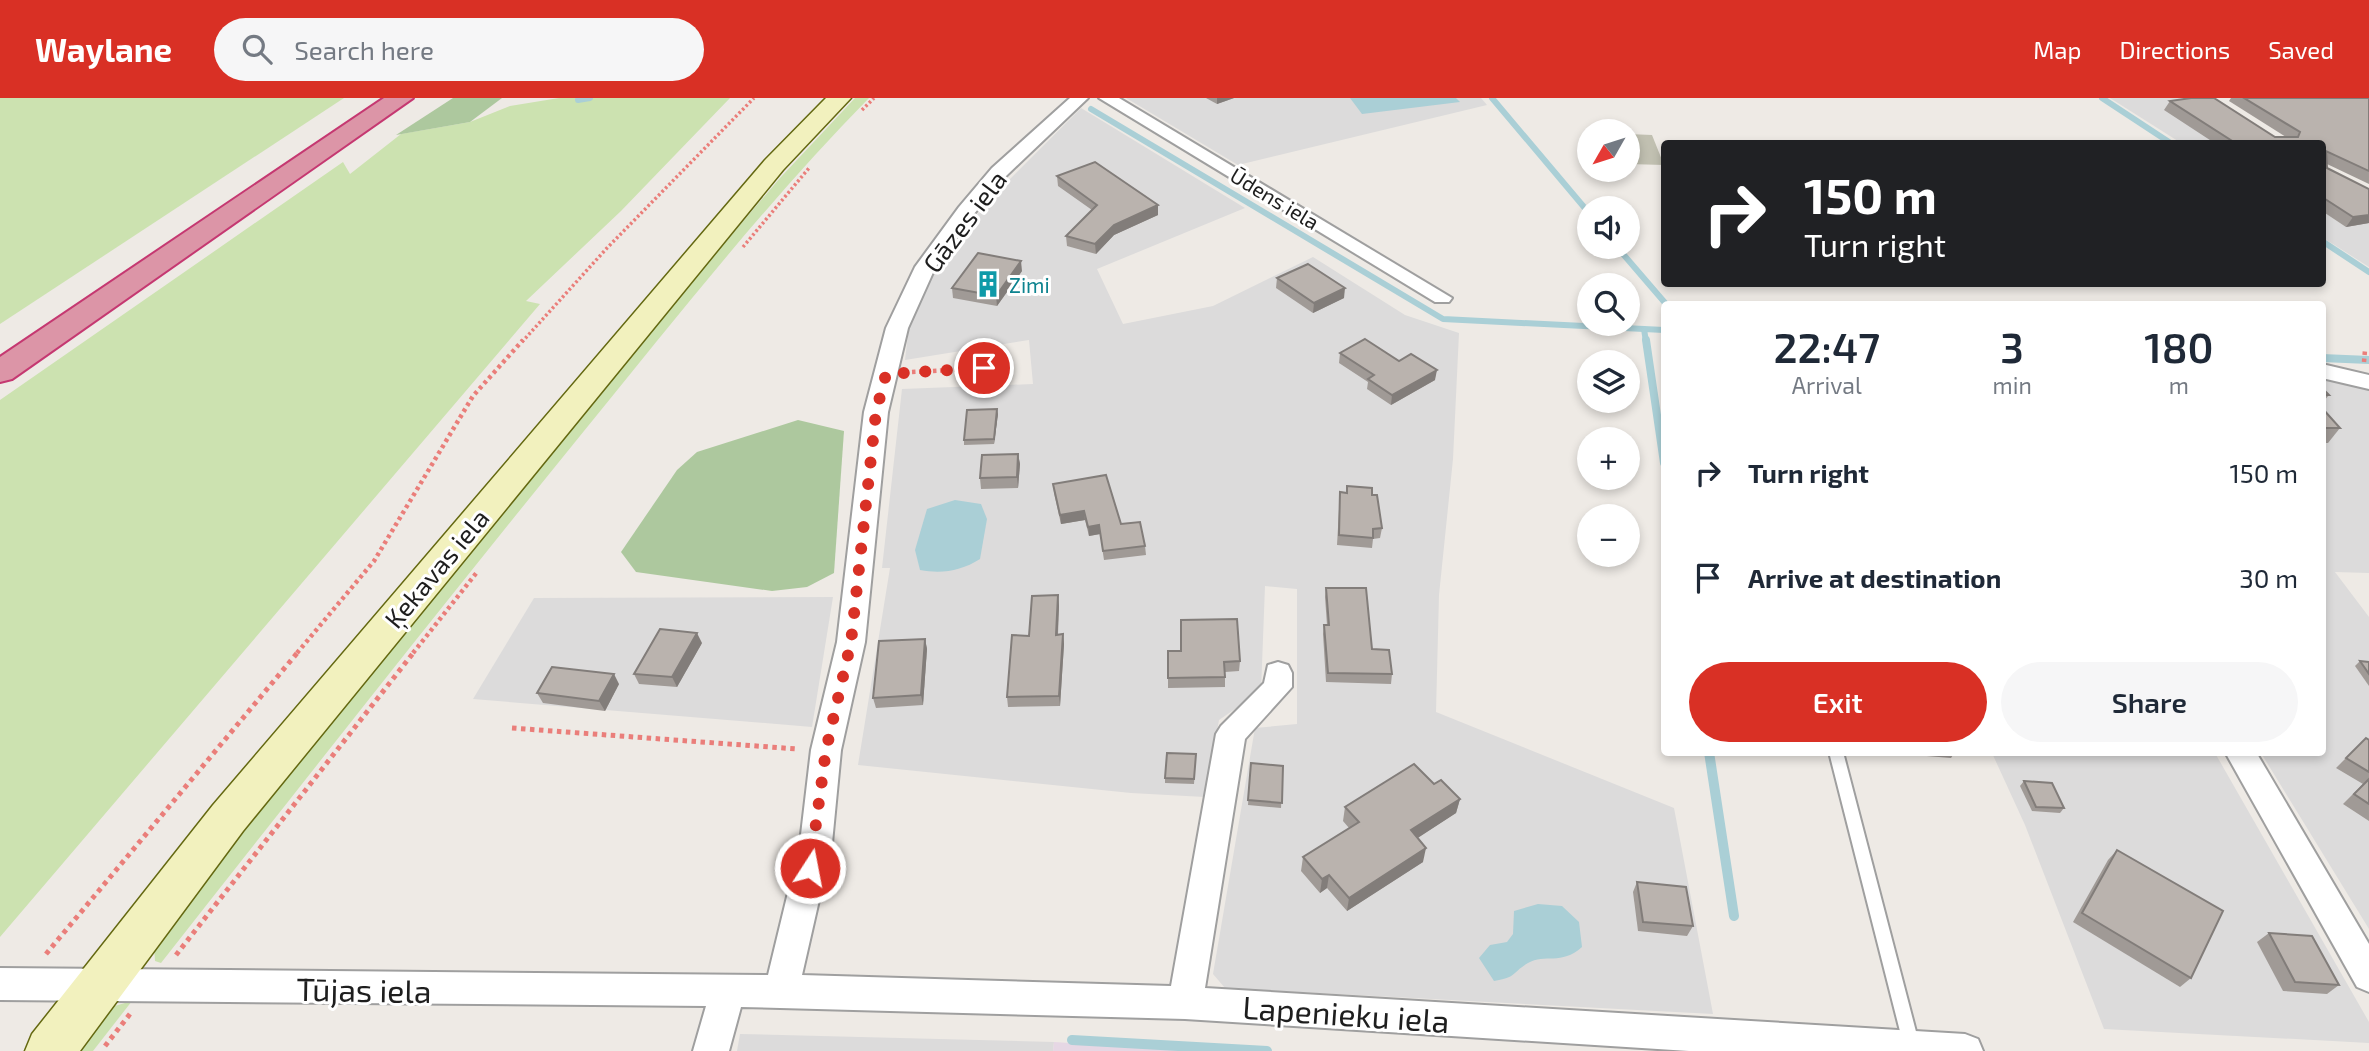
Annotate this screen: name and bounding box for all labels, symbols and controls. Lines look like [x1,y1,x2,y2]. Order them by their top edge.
search box [214,18,704,81]
text: Waylane [35,29,172,69]
icon: search [238,30,276,68]
text: Search here [294,34,434,65]
text: Map [2033,35,2081,64]
text: Directions [2119,35,2230,64]
text: Saved [2268,35,2334,64]
north arrow [1577,119,1640,182]
map controls [1577,119,1640,567]
street label: Ūdens iela [1226,162,1324,234]
street label: Gāzes iela [916,164,1012,278]
text: 150 m [1804,165,1937,224]
icon: right [1689,168,1780,259]
button: sound [1577,196,1640,259]
text: Turn right [1804,225,1946,263]
building icon: Zimi [973,269,1003,299]
place label: Zimi [1009,272,1050,297]
button: search [1577,273,1640,336]
text: 22:47 [1773,321,1880,371]
text: 3 [2000,321,2024,371]
text: 180 [2144,321,2214,371]
pin [954,338,1014,398]
icon: arrive [965,349,1003,387]
button: layers [1577,350,1640,413]
text: Arrival [1792,371,1862,399]
text: min [1993,371,2032,399]
text: m [2169,371,2189,399]
button: + [1577,427,1640,490]
icon: right [1689,454,1727,492]
text: Turn right [1748,457,1869,488]
text: 150 m [2229,457,2298,488]
street label: Ķekavas iela [377,502,496,635]
button: − [1577,504,1640,567]
icon: arrive [1689,559,1727,597]
text: Arrive at destination [1748,562,2001,593]
text: 30 m [2239,562,2298,593]
button: Exit [1689,662,1987,742]
button: Share [2001,662,2298,742]
position arrow [773,831,847,905]
street label: Tūjas iela [296,969,432,1010]
street label: Lapenieku iela [1241,987,1451,1039]

